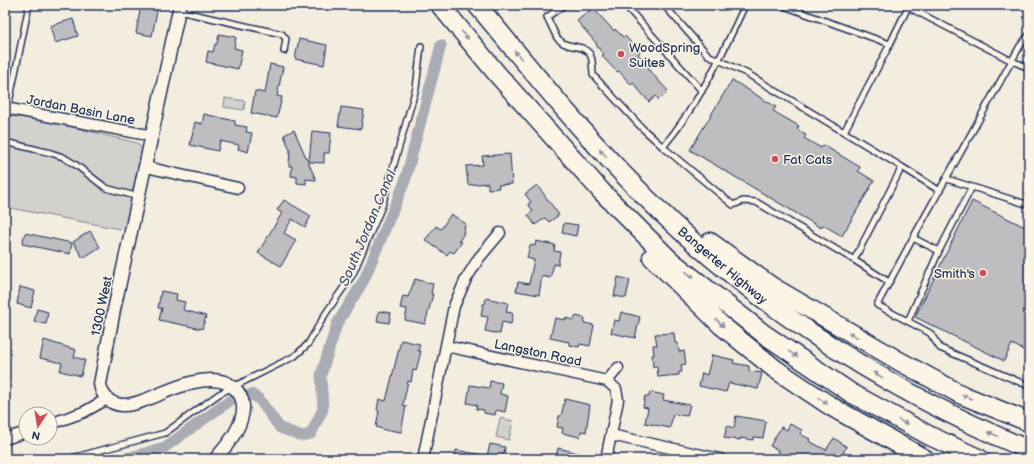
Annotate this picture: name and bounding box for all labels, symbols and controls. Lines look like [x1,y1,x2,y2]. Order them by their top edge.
one-way arrow [460,30,469,40]
place label: WoodSpring Suites [629,40,700,71]
marker: WoodSpring Suites [616,49,626,59]
one-way arrow [514,50,523,60]
street label: Jordan Basin Lane [25,92,137,128]
one-way arrow [599,148,608,158]
place label: Fat Cats [783,152,833,168]
marker: Fat Cats [770,154,780,164]
water label: South Jordan Canal [335,167,400,289]
street label: Bangerter Highway [674,224,771,308]
place label: Smith's [934,266,976,282]
marker: Smith's [978,268,988,278]
one-way arrow [684,271,695,279]
street label: 1300 West [88,275,116,337]
one-way arrow [714,319,725,328]
one-way arrow [847,331,859,338]
street label: Langston Road [493,336,583,370]
one-way arrow [788,350,798,358]
one-way arrow [872,371,884,378]
one-way arrow [962,394,973,400]
one-way arrow [818,397,829,405]
north arrow [18,406,58,446]
one-way arrow [898,419,909,426]
text: N [31,428,41,443]
one-way arrow [987,431,999,438]

